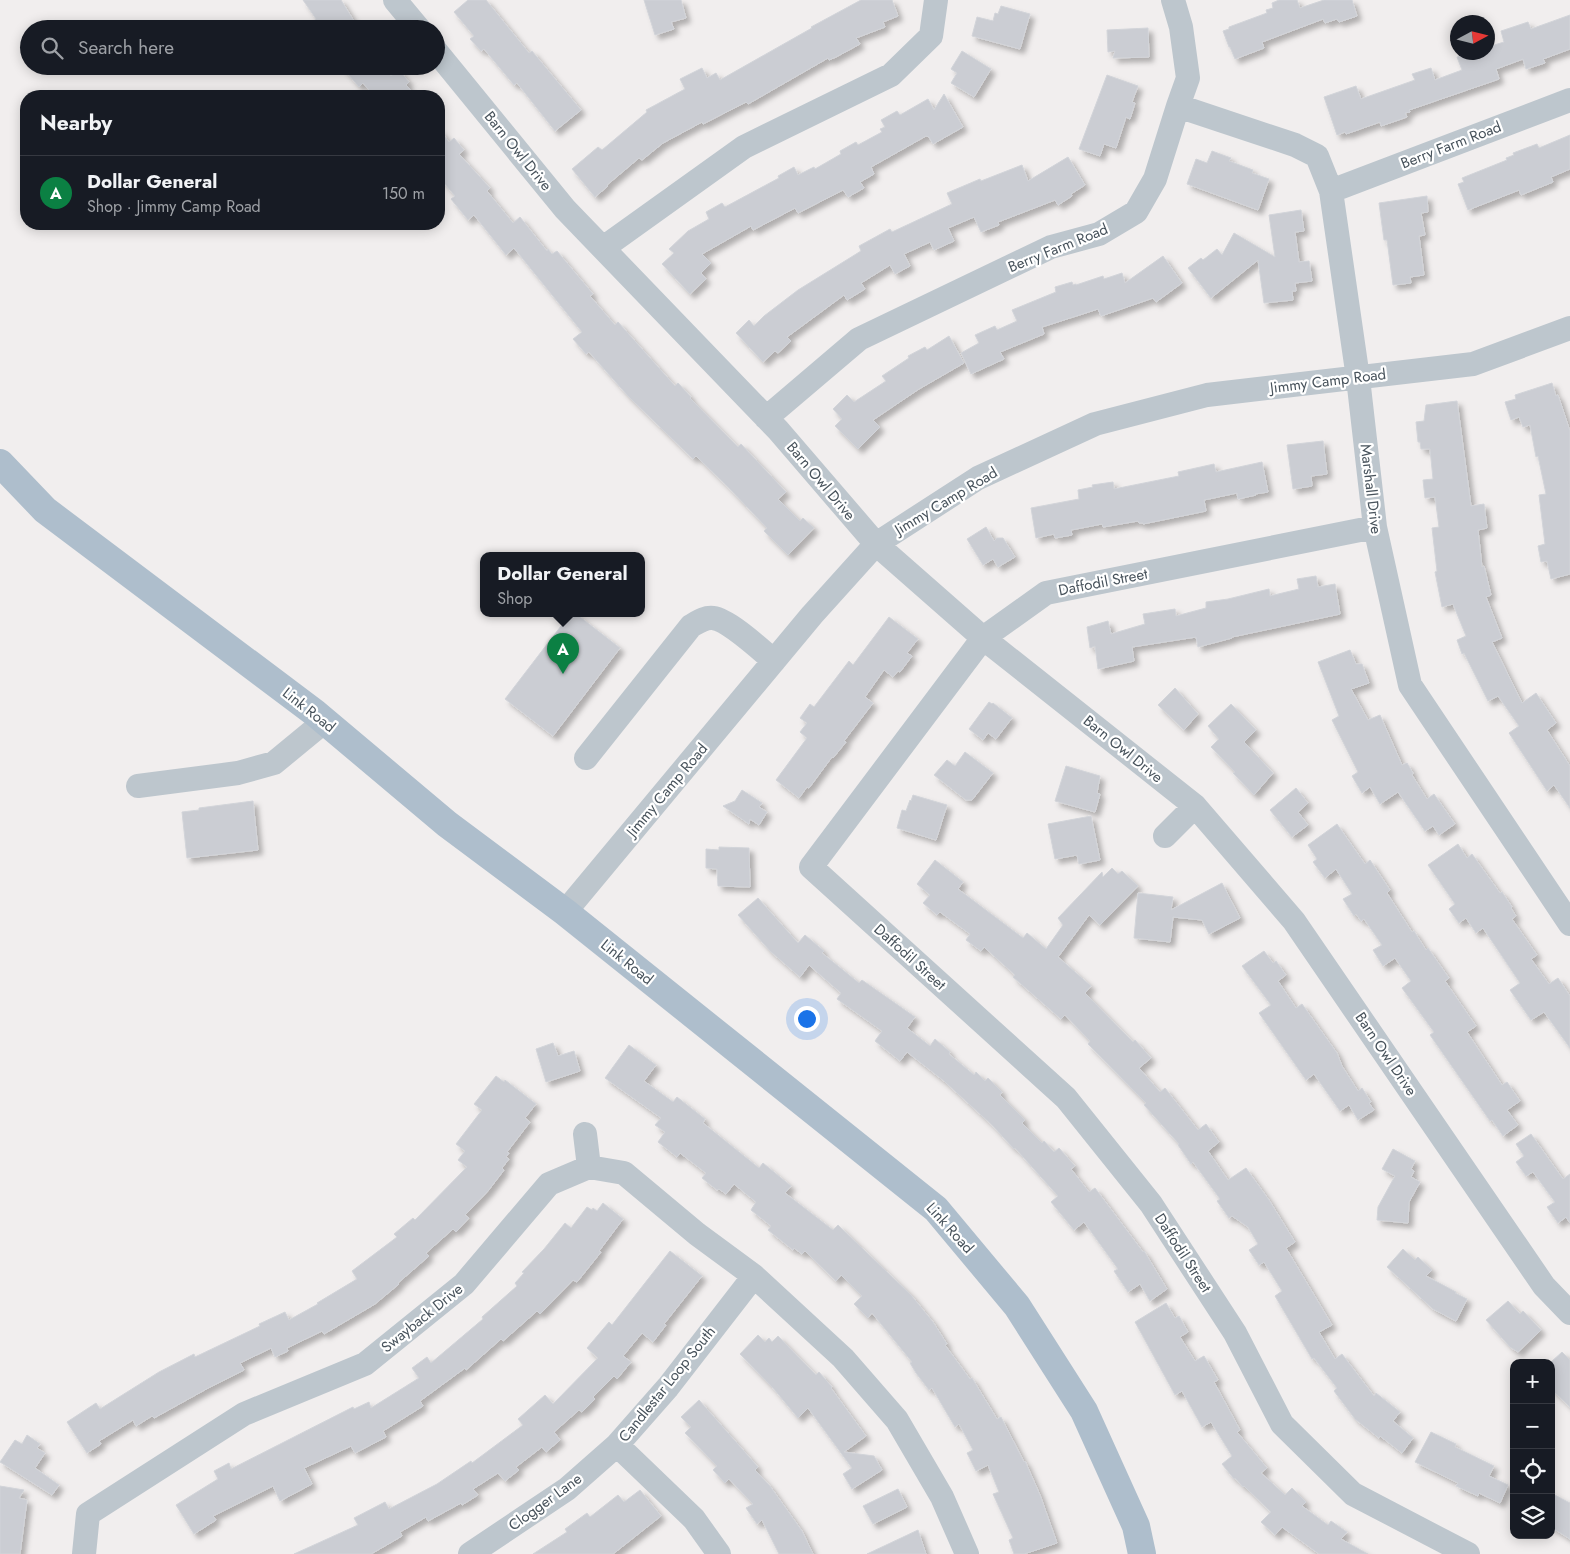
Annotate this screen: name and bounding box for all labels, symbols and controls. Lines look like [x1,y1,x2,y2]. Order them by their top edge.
north arrow [1450,15,1495,60]
search box [20,20,445,75]
icon: search [38,34,66,62]
text: Search here [78,34,174,61]
street label: Barn Owl Drive [479,107,557,196]
text: Nearby [40,108,112,138]
street label: Berry Farm Road [1398,116,1504,174]
text: Dollar General [87,168,218,195]
text: A [50,182,62,205]
text: 150 m [382,182,425,205]
text: Shop · Jimmy Camp Road [87,195,261,218]
street label: Berry Farm Road [1005,218,1111,278]
street label: Jimmy Camp Road [1267,363,1387,399]
street label: Barn Owl Drive [781,437,861,525]
street label: Marshall Drive [1355,443,1387,535]
street label: Jimmy Camp Road [889,462,1002,541]
popup [480,552,645,617]
text: Dollar General [497,560,628,587]
street label: Daffodil Street [1057,563,1150,601]
text: Shop [497,587,532,610]
pin: A [547,633,579,674]
street label: Link Road [278,682,340,738]
street label: Barn Owl Drive [1079,710,1168,788]
street label: Jimmy Camp Road [620,738,713,843]
street label: Daffodil Street [869,919,951,996]
street label: Link Road [596,934,658,990]
your location [794,1006,820,1032]
street label: Barn Owl Drive [1350,1008,1422,1100]
street label: Link Road [921,1198,979,1258]
street label: Daffodil Street [1149,1209,1217,1297]
street label: Swayback Drive [376,1278,468,1358]
street label: Candlestar Loop South [613,1321,721,1447]
map controls [1510,1359,1555,1539]
button: + [1510,1359,1555,1404]
button: − [1510,1404,1555,1449]
button: locate [1510,1449,1555,1494]
street label: Clogger Lane [504,1468,586,1536]
button: layers [1510,1494,1555,1539]

